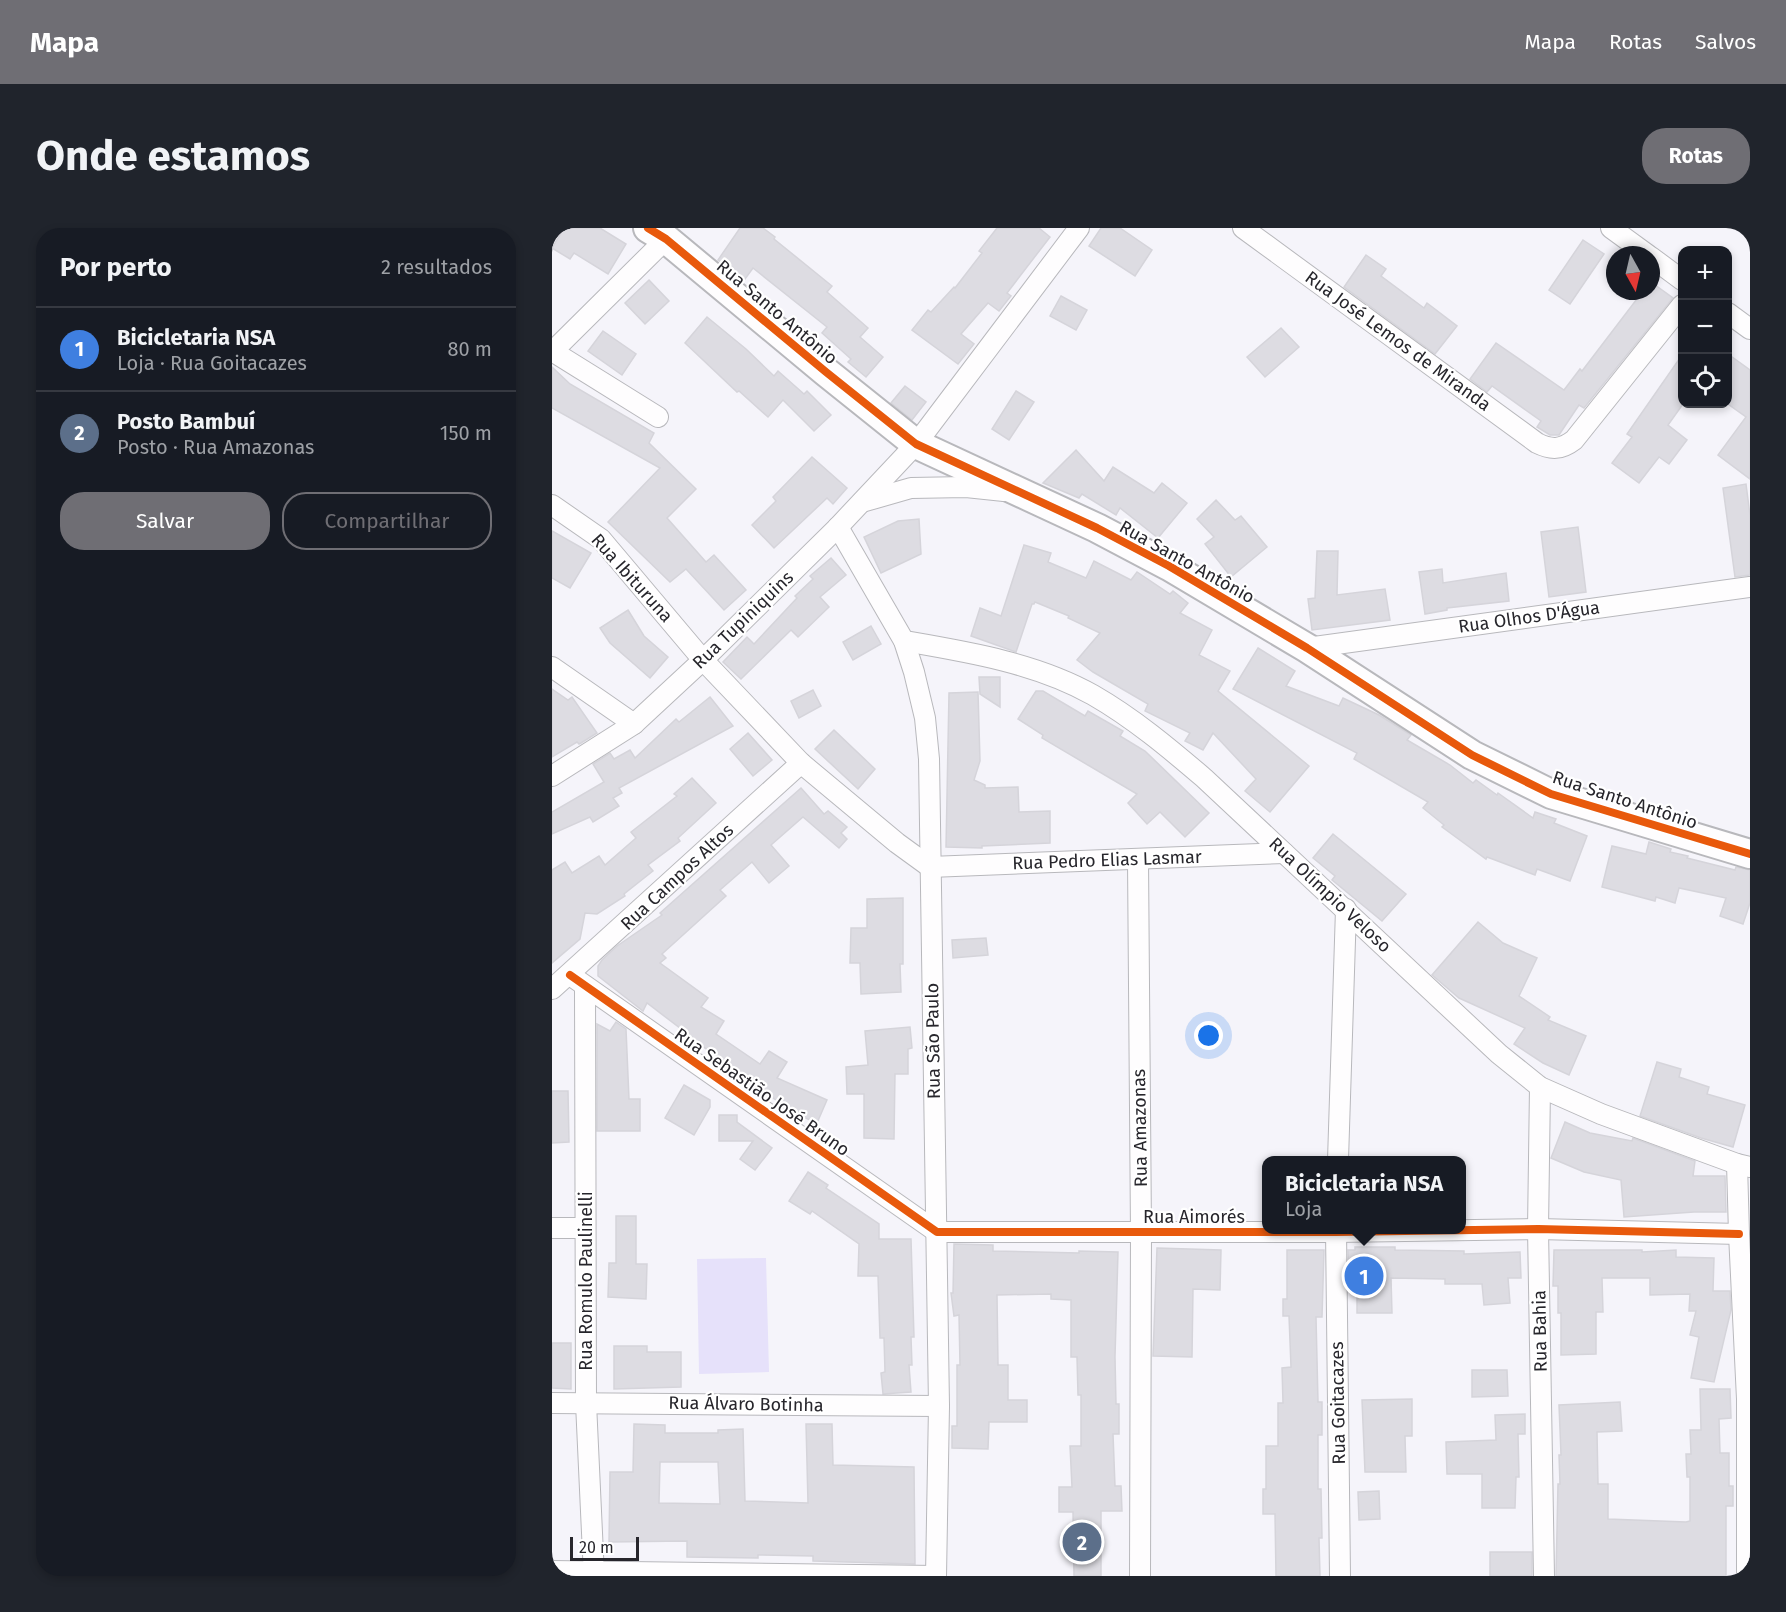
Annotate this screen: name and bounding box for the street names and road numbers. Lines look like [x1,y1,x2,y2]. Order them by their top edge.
street label: Rua Santo Antônio [712,255,842,369]
street label: Rua José Lemos de Miranda [1301,266,1495,416]
street label: Rua Santo Antônio [1115,516,1259,608]
street label: Rua Ibituruna [586,529,678,627]
street label: Rua Tupiniquins [688,566,798,674]
street label: Rua Olhos D'Água [1457,595,1601,638]
street label: Rua Santo Antônio [1550,766,1700,834]
street label: Rua Campos Altos [616,819,738,935]
street label: Rua Olímpio Veloso [1264,833,1396,957]
street label: Rua Pedro Elias Lasmar [1012,846,1202,874]
street label: Rua São Paulo [921,983,945,1099]
street label: Rua Sebastião José Bruno [670,1023,854,1161]
street label: Rua Amazonas [1128,1069,1152,1187]
street label: Rua Romulo Paulinelli [575,1191,597,1371]
street label: Rua Aimorés [1143,1206,1245,1228]
street label: Rua Bahia [1528,1290,1552,1372]
street label: Rua Goitacazes [1326,1341,1350,1465]
street label: Rua Álvaro Botinha [668,1391,824,1416]

